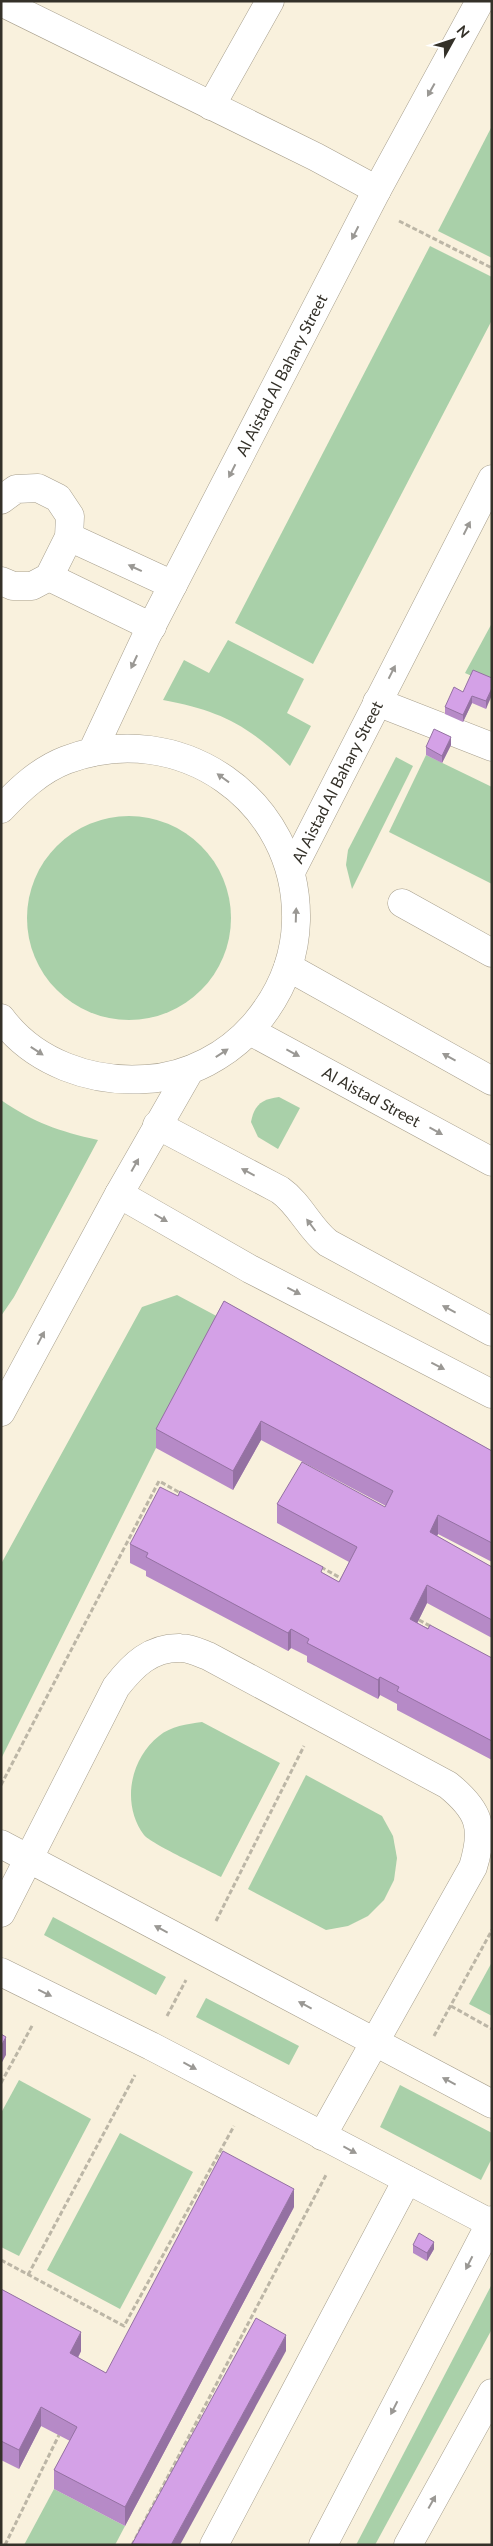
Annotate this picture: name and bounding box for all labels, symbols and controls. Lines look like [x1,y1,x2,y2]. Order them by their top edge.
north arrow [428,15,478,65]
text: N [453,22,473,41]
one-way arrow [427,83,436,97]
one-way arrow [351,226,359,241]
street label: Al Aistad Al Bahary Street [231,290,331,459]
one-way arrow [228,464,236,478]
one-way arrow [463,521,471,535]
one-way arrow [128,563,142,571]
one-way arrow [130,655,138,669]
one-way arrow [388,665,396,679]
street label: Al Aistad Al Bahary Street [287,697,386,866]
one-way arrow [217,772,230,783]
one-way arrow [292,907,300,923]
one-way arrow [30,1046,43,1056]
one-way arrow [216,1048,229,1057]
one-way arrow [286,1049,300,1057]
one-way arrow [443,1053,456,1062]
street label: Al Aistad Street [319,1062,424,1131]
one-way arrow [428,1127,443,1135]
one-way arrow [131,1158,139,1172]
one-way arrow [241,1168,254,1177]
one-way arrow [154,1214,168,1222]
one-way arrow [305,1219,316,1232]
one-way arrow [286,1287,301,1295]
one-way arrow [442,1304,456,1313]
one-way arrow [36,1332,45,1345]
one-way arrow [431,1362,445,1370]
one-way arrow [154,1925,169,1933]
one-way arrow [38,1990,52,1998]
one-way arrow [298,2001,312,2009]
one-way arrow [184,2062,197,2071]
one-way arrow [441,2077,456,2085]
one-way arrow [342,2146,357,2154]
one-way arrow [465,2256,473,2271]
one-way arrow [390,2400,398,2415]
one-way arrow [427,2495,436,2509]

